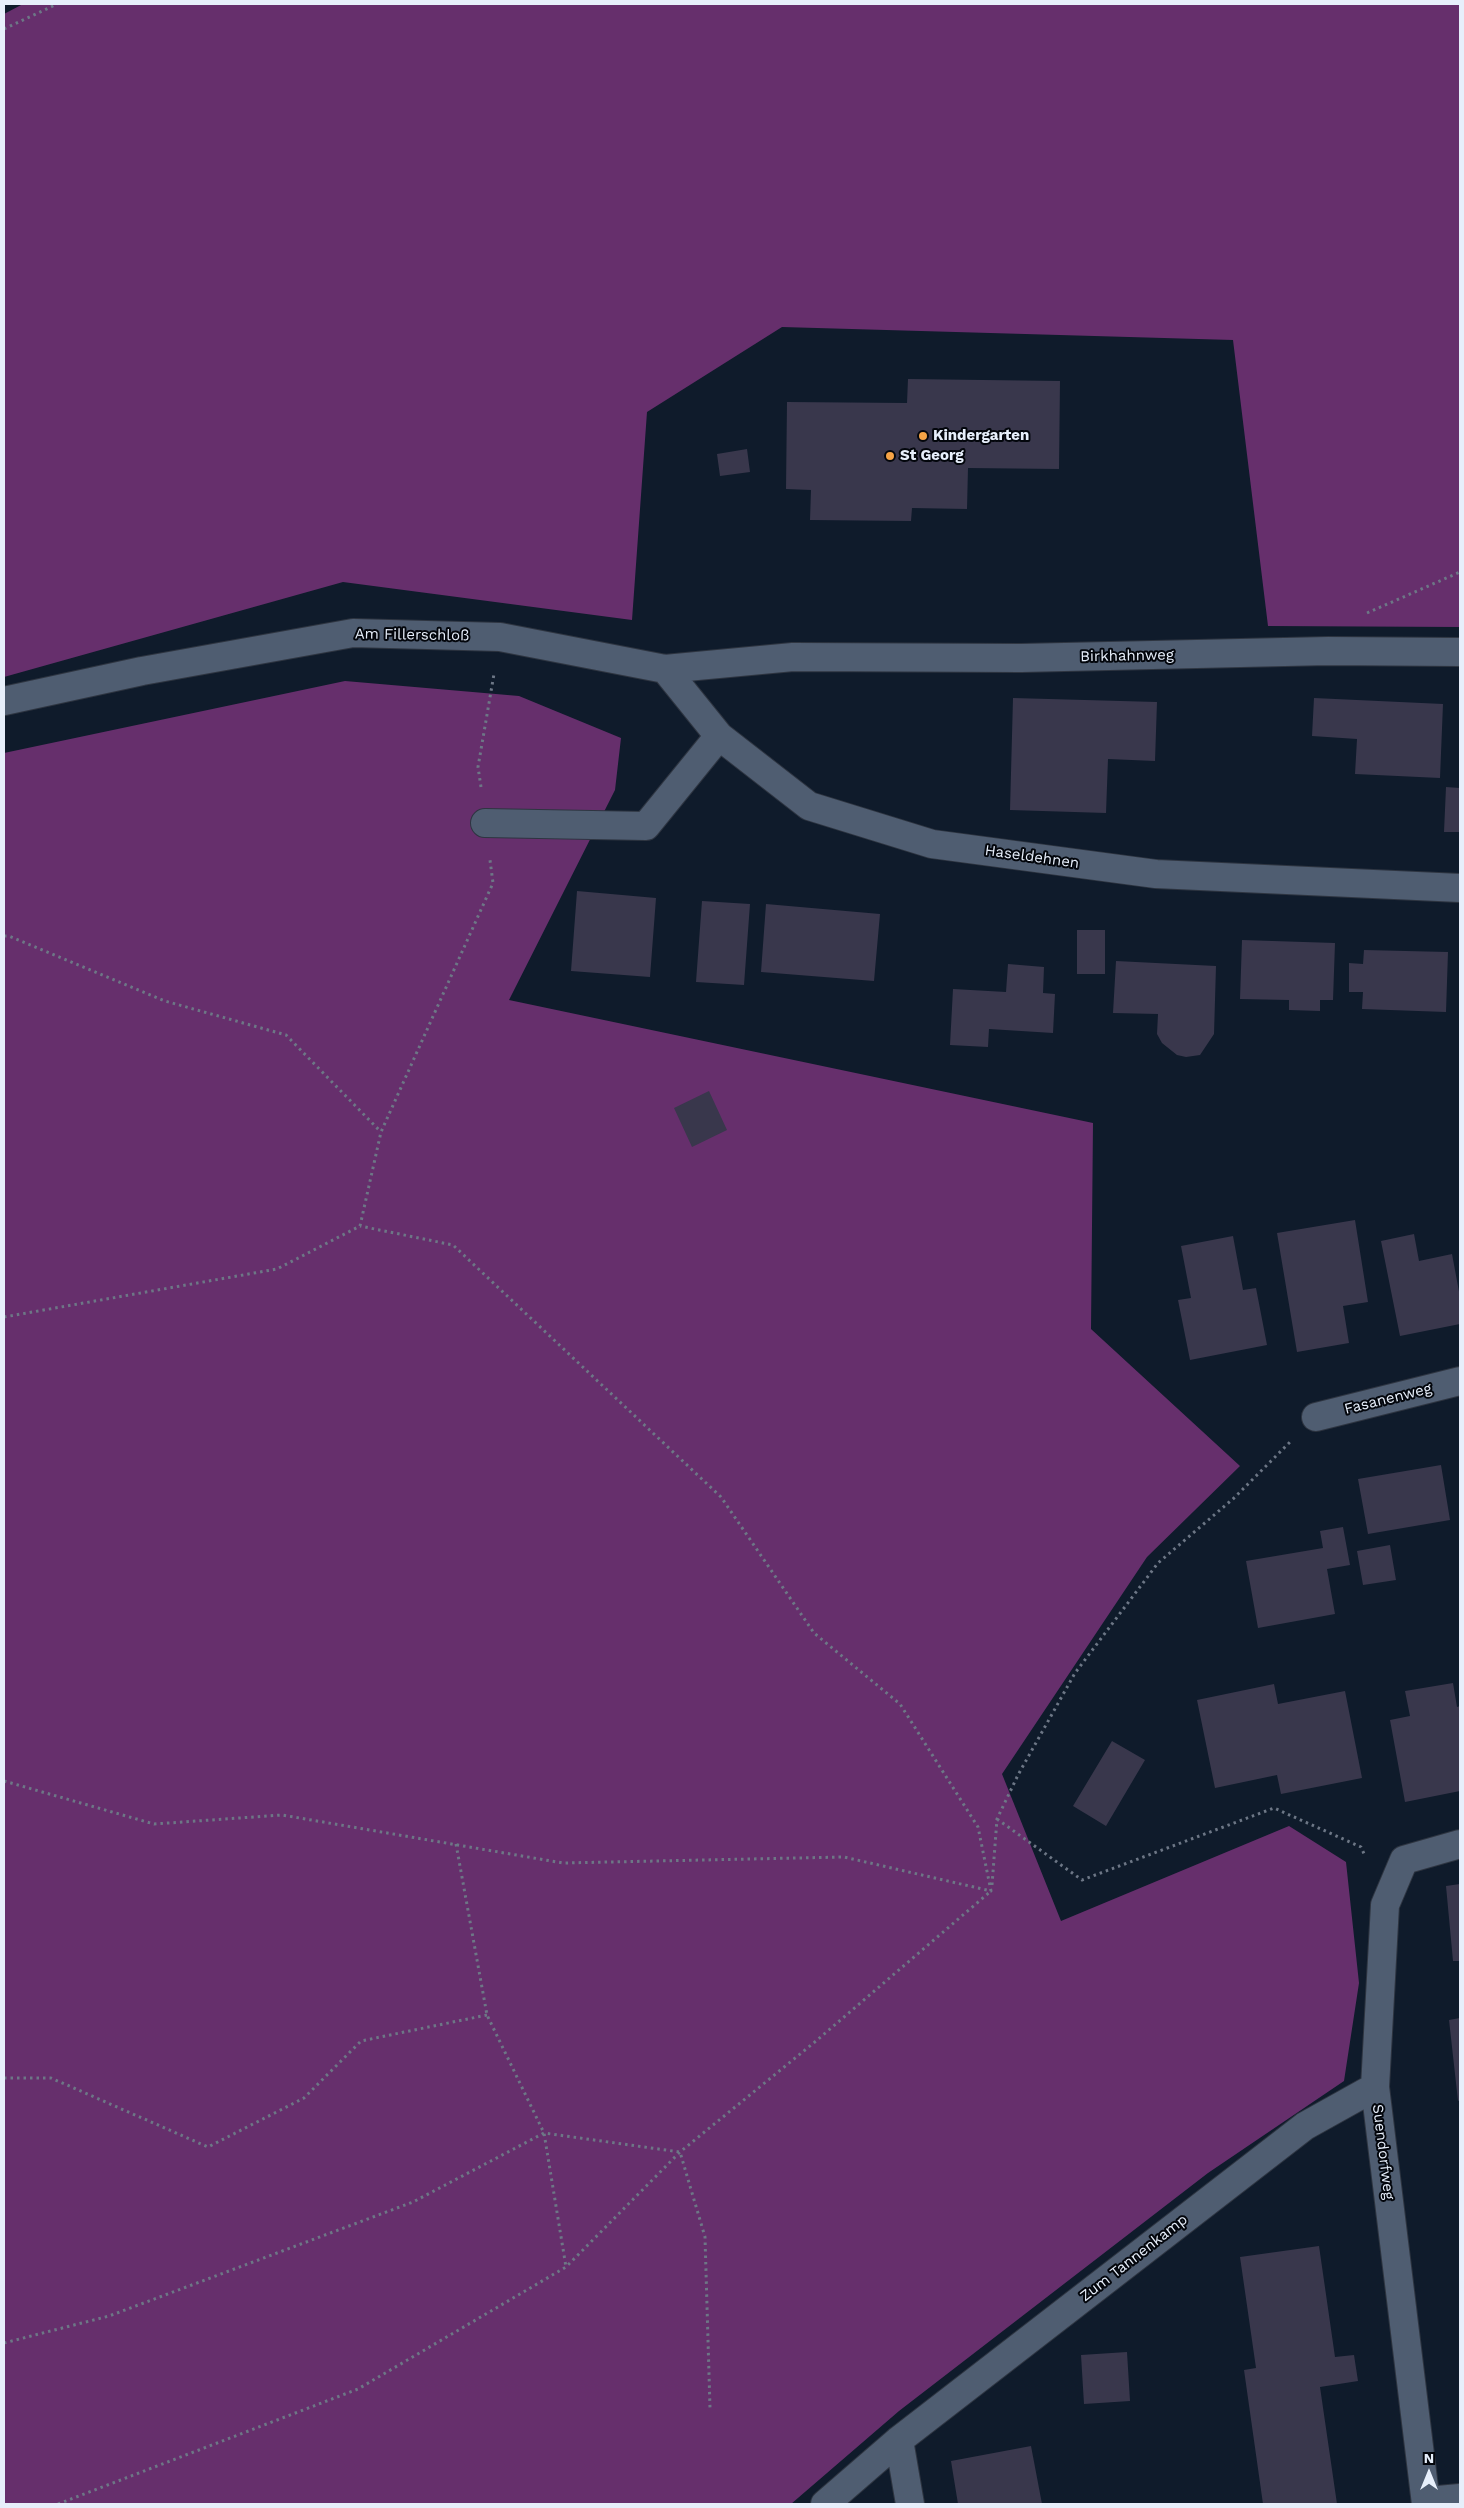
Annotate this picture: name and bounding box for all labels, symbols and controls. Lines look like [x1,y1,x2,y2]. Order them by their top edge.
place label: Kindergarten [933,427,1029,445]
marker: Kindergarten [917,430,929,442]
place label: St Georg [900,447,964,465]
marker: St Georg [884,450,896,462]
street label: Am Fillerschloß [355,625,469,645]
street label: Birkhahnweg [1080,646,1174,666]
street label: Haseldehnen [984,841,1080,873]
street label: Fasanenweg [1342,1379,1434,1419]
street label: Suendorfweg [1368,2103,1398,2201]
street label: Zum Tannenkamp [1077,2211,1191,2305]
north arrow [1404,2448,1454,2498]
text: N [1424,2450,1434,2466]

